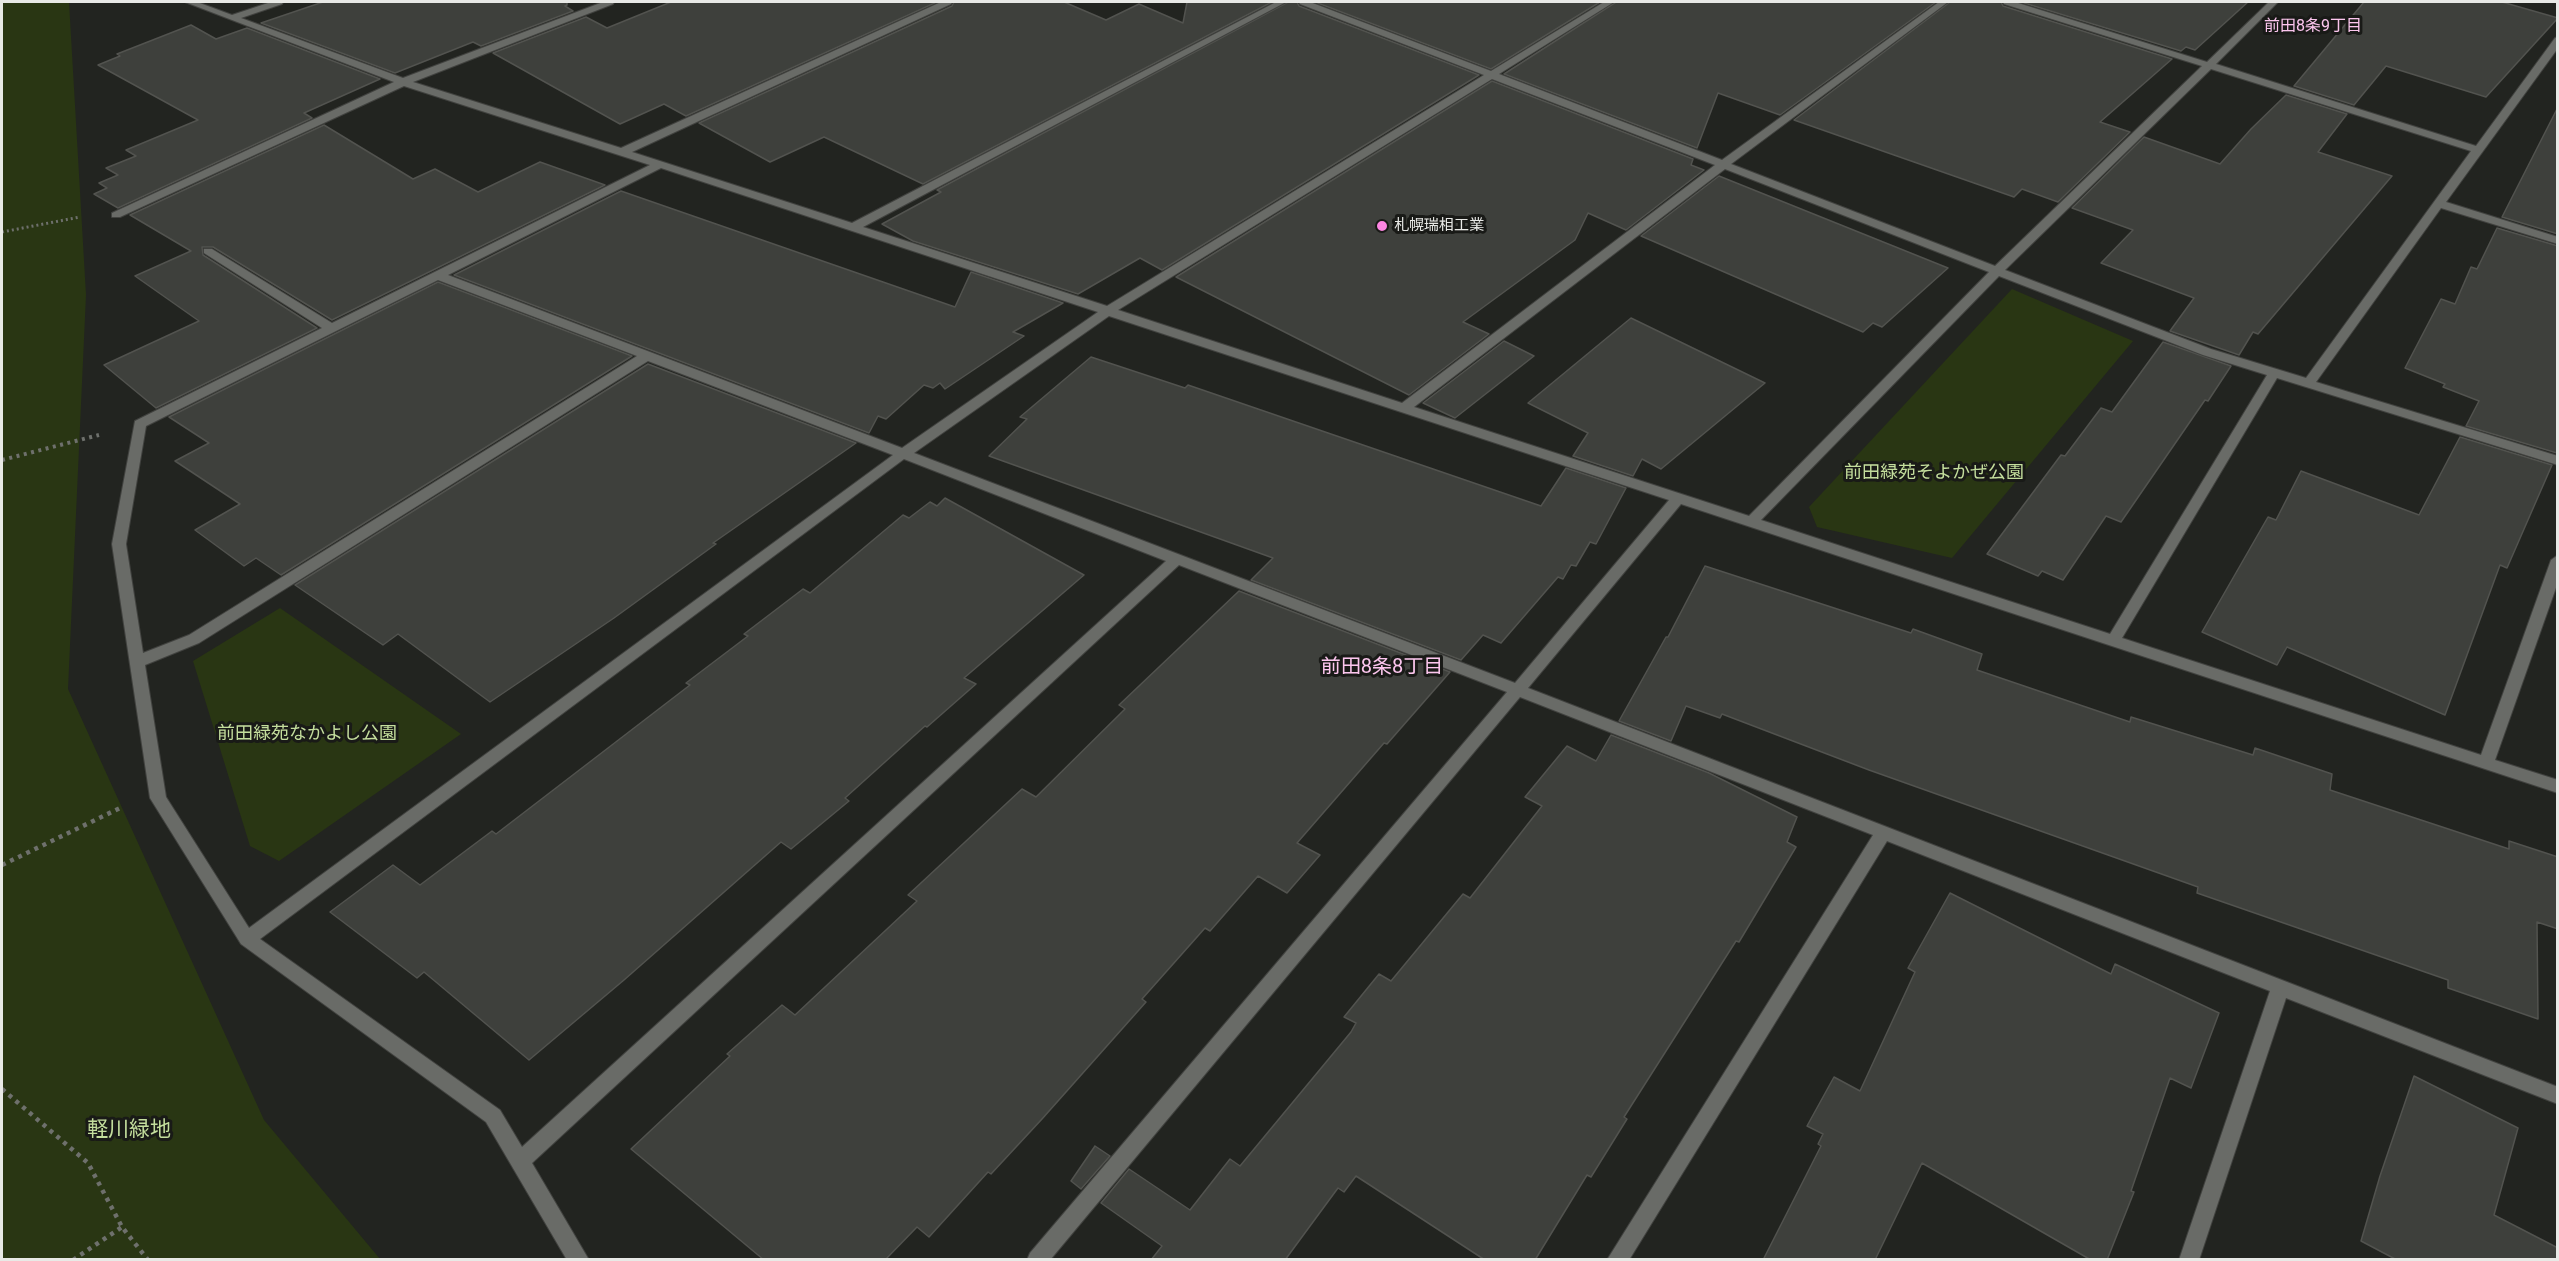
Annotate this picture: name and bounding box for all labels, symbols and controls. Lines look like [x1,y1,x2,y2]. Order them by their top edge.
district label: 前田8条9丁目 [2264,17,2362,37]
place label: 札幌瑞相工業 [1394,217,1484,235]
marker: 札幌瑞相工業 [1375,219,1389,233]
park label: 前田緑苑そよかぜ公園 [1844,462,2024,484]
district label: 前田8条8丁目 [1321,656,1443,680]
park label: 前田緑苑なかよし公園 [217,723,397,745]
park label: 軽川緑地 [87,1118,171,1144]

